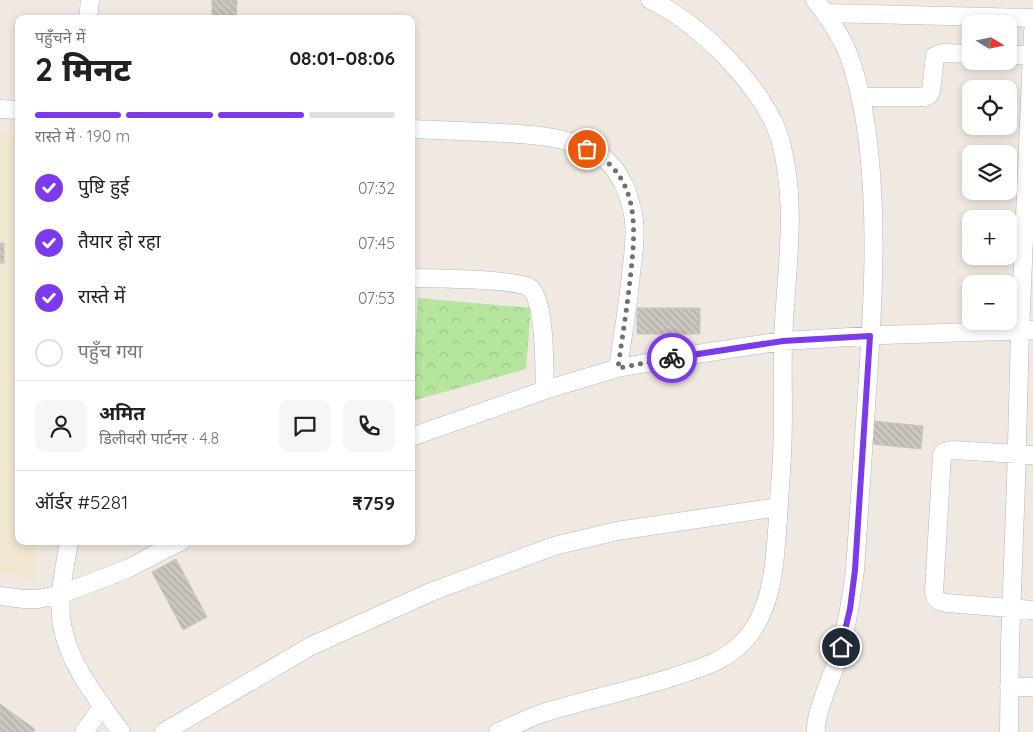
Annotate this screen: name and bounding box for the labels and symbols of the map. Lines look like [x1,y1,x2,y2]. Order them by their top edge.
north arrow [962,15,1018,70]
pin [566,128,608,170]
courier [647,333,697,383]
pin [820,626,862,668]

